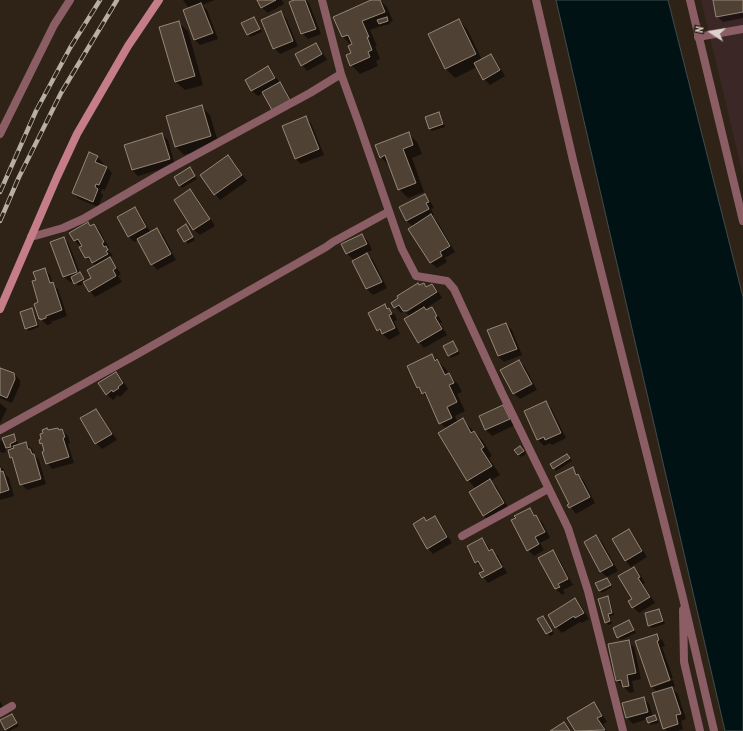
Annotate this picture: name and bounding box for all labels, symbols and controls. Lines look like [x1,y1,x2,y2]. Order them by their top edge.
north arrow [691,12,731,52]
text: N [692,25,707,34]

